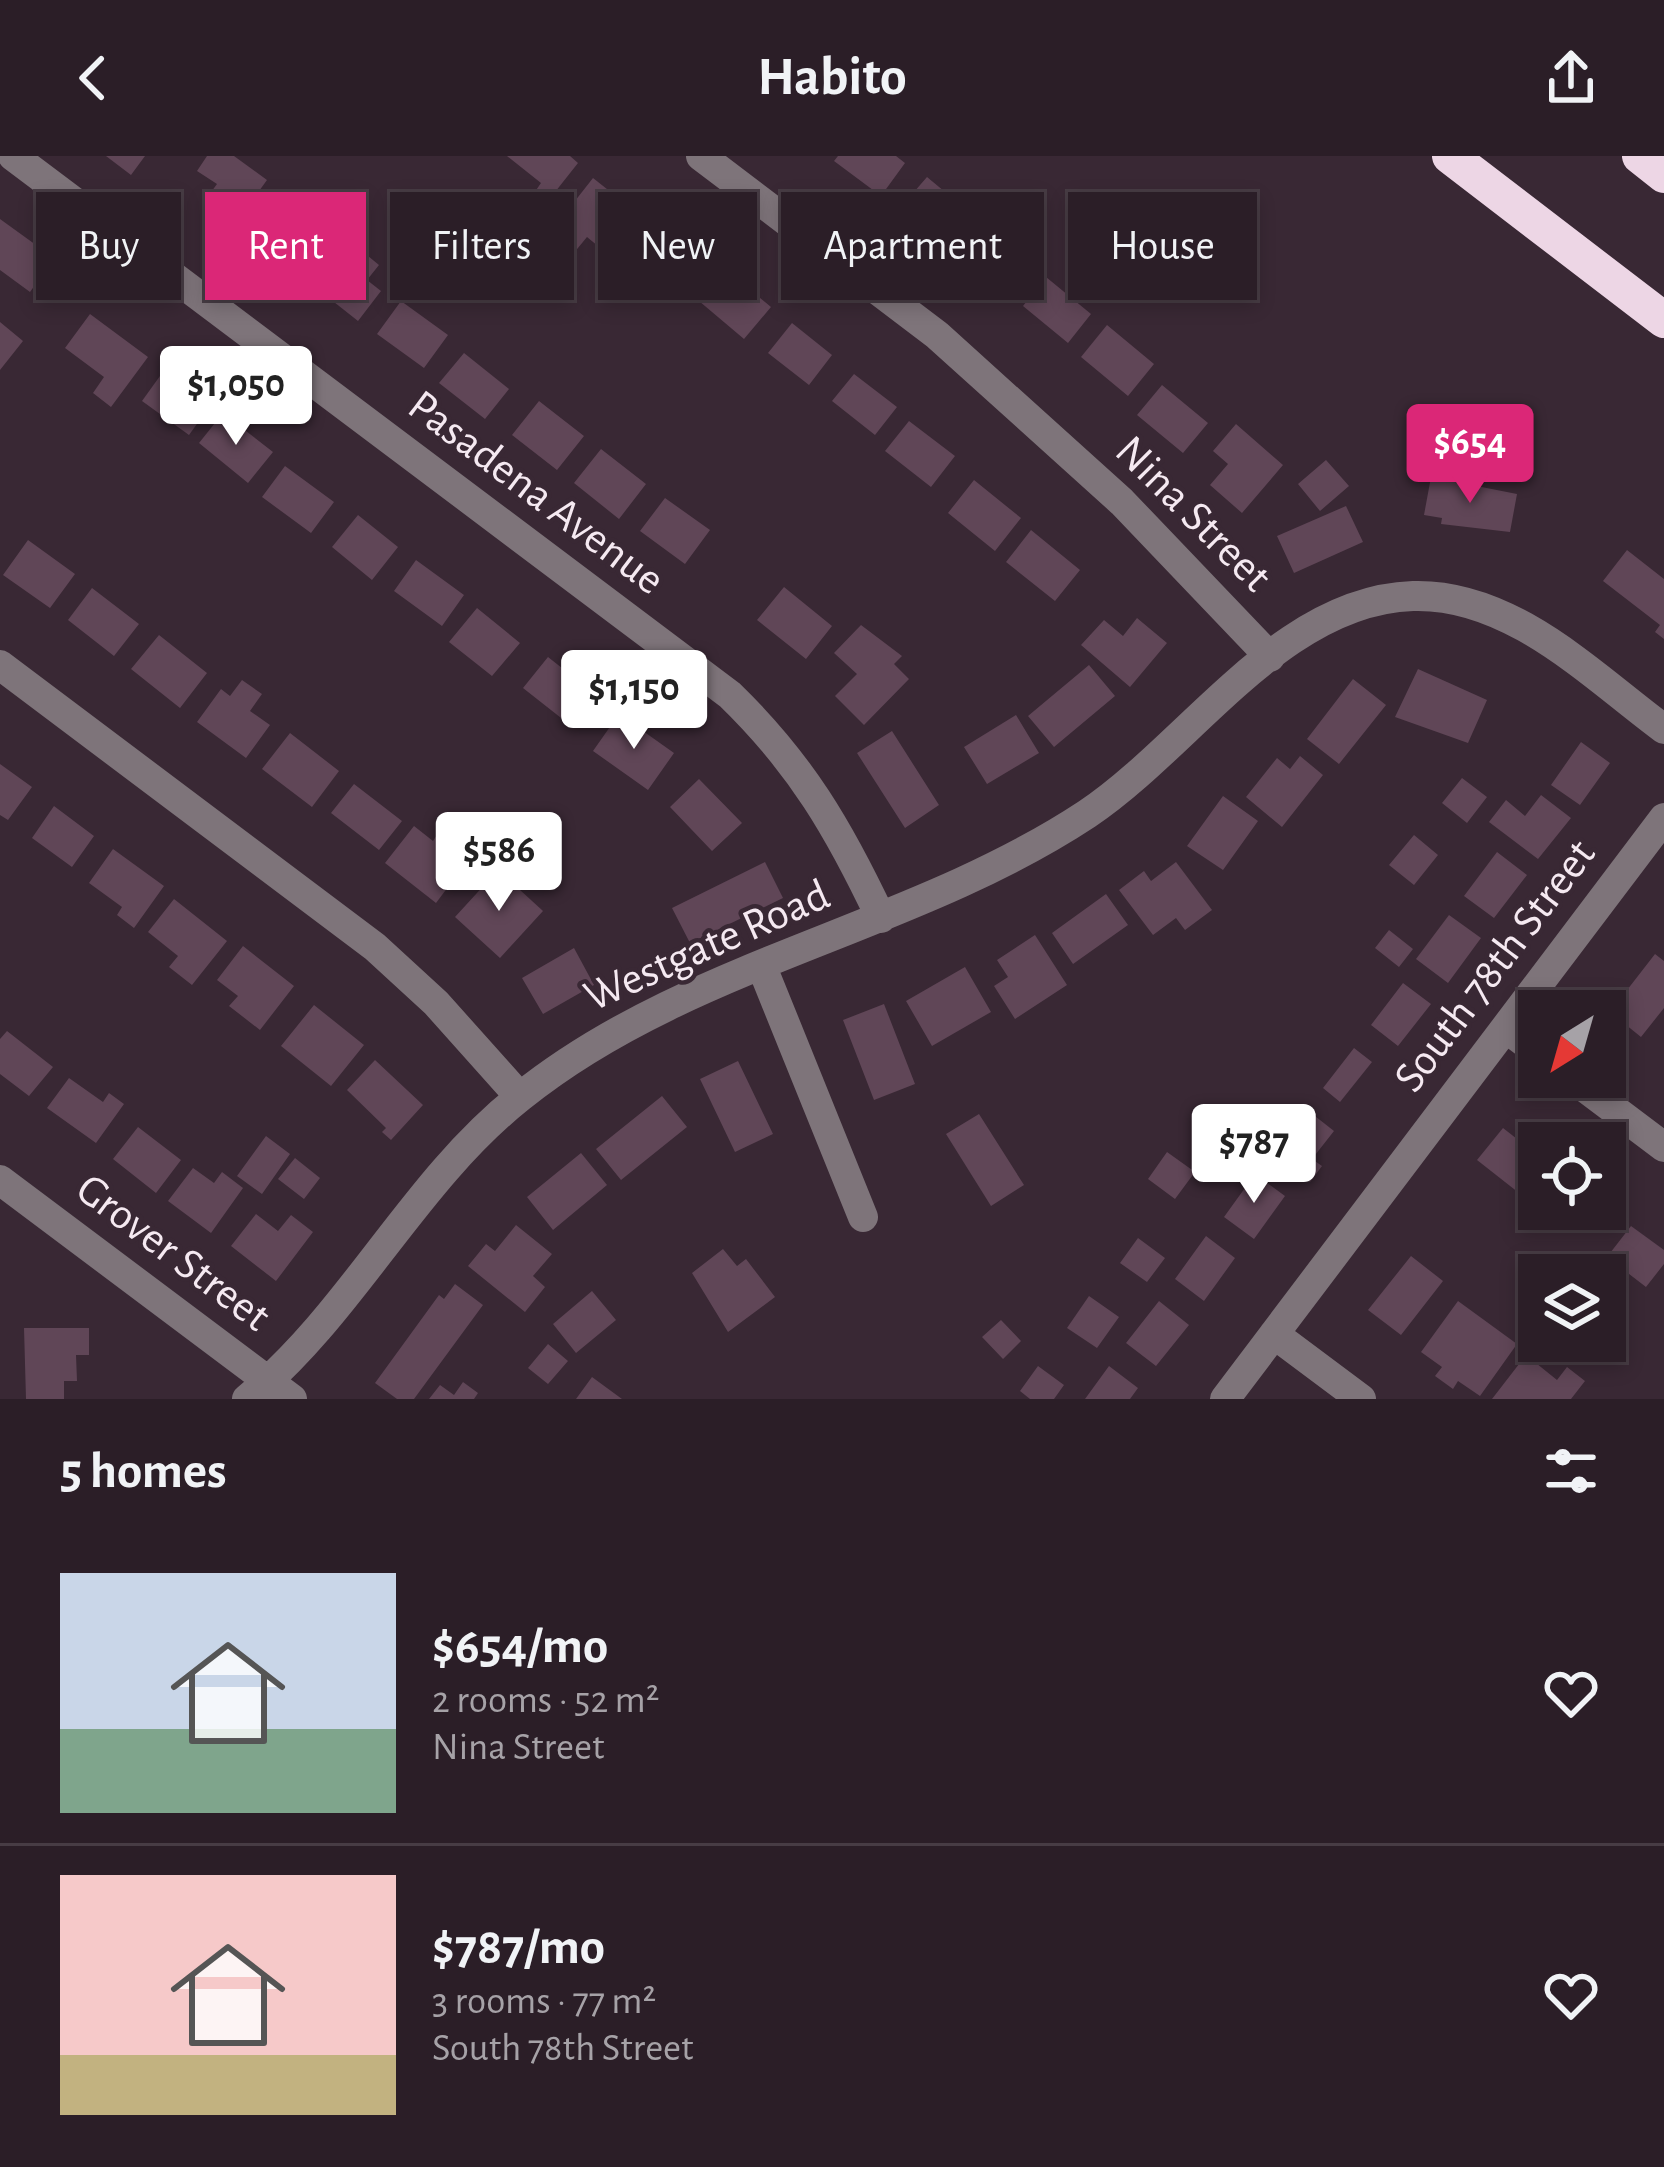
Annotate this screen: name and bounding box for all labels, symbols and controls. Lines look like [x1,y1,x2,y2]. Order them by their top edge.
icon: back [60,45,126,111]
icon: share [1538,45,1604,111]
text: Habito [757,51,907,105]
chip: Buy [36,192,181,300]
chip: Rent [205,192,366,300]
chip: Filters [390,192,574,300]
chip: New [598,192,757,300]
chip: Apartment [781,192,1044,300]
chip: House [1068,192,1257,300]
pin: $1,050 [138,346,334,448]
text: $1,050 [187,365,285,404]
street label: Pasadena Avenue [400,383,672,603]
pin: $654 [1399,404,1541,506]
text: $654 [1434,423,1506,462]
street label: Nina Street [1107,428,1279,600]
pin: $1,150 [536,650,732,752]
text: $1,150 [588,669,680,708]
pin: $586 [428,812,570,914]
text: $586 [463,831,535,870]
street label: South 78th Street [1386,832,1604,1100]
street label: Westgate Road [578,872,836,1020]
north arrow [1518,990,1626,1098]
map controls [1518,990,1626,1362]
pin: $787 [1183,1104,1325,1206]
button: locate [1518,1122,1626,1230]
text: $787 [1219,1123,1289,1162]
street label: Grover Street [68,1166,278,1340]
button: layers [1518,1254,1626,1362]
icon: filters [1538,1438,1604,1504]
text: 5 homes [60,1446,227,1497]
icon: home [156,1621,300,1765]
text: $654/mo [432,1621,608,1672]
icon: heart [1538,1660,1604,1726]
text: 2 rooms · 52 m² [432,1681,659,1720]
text: Nina Street [432,1728,604,1767]
text: $787/mo [432,1922,605,1973]
icon: home [156,1923,300,2067]
icon: heart [1538,1962,1604,2028]
text: 3 rooms · 77 m² [432,1982,656,2021]
text: South 78th Street [432,2029,694,2068]

